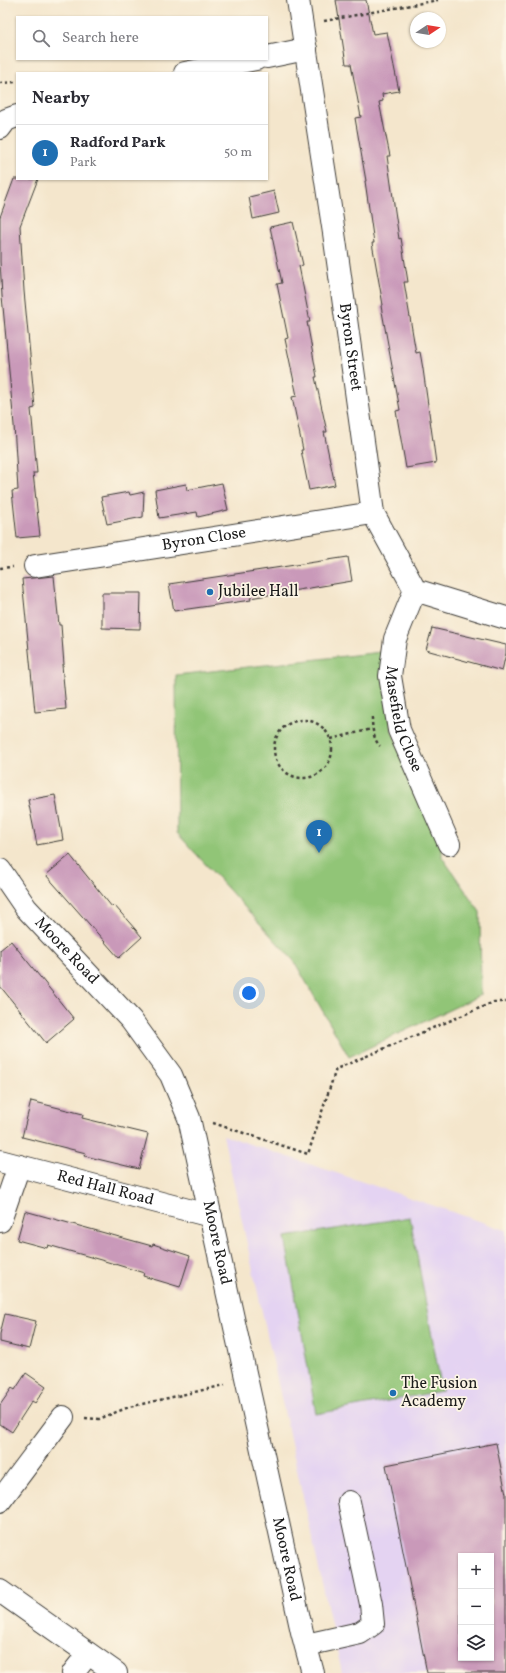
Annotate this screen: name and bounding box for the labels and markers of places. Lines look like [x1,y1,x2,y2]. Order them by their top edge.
place label: Jubilee Hall [218,581,299,603]
marker: Jubilee Hall [205,587,215,597]
pin: 1 [306,820,332,853]
place label: The Fusion Academy [401,1373,478,1413]
marker: The Fusion Academy [388,1388,398,1398]

